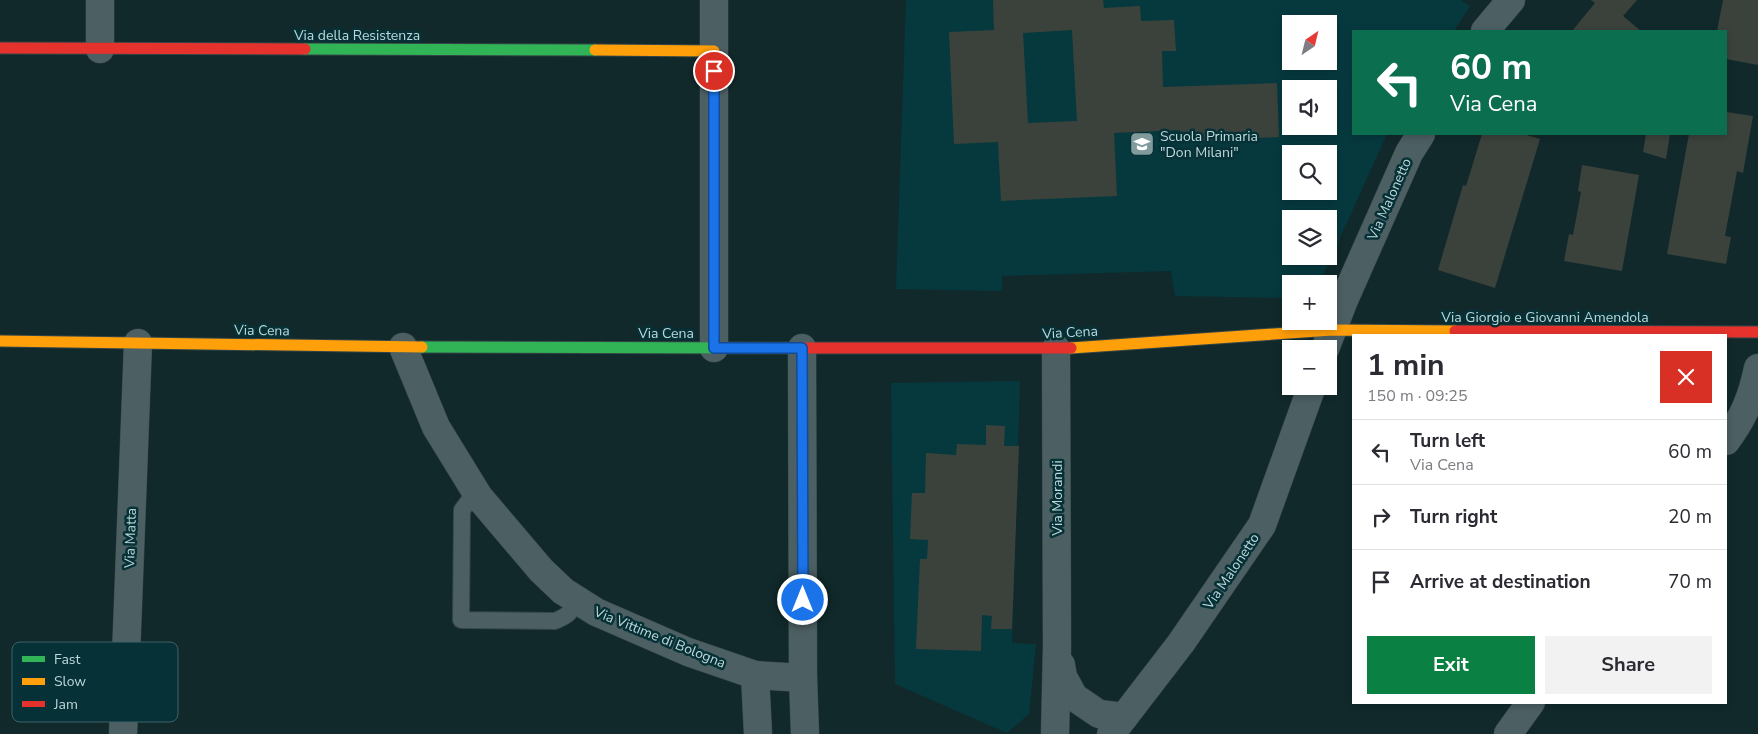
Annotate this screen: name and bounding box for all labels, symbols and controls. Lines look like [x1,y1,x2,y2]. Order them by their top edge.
north arrow [1282,15,1338,70]
map controls [1282,15,1337,395]
street label: Via della Resistenza [293,26,420,45]
text: 60 m [1450,44,1532,91]
pin [693,50,735,92]
icon: left [1367,50,1432,115]
icon: arrive [700,57,728,85]
button: sound [1282,80,1337,135]
text: Via Cena [1450,89,1537,119]
place label: Scuola Primaria "Don Milani" [1160,127,1258,162]
school or university icon: Scuola Primaria "Don Milani" [1129,131,1155,157]
button: search [1282,145,1337,200]
street label: Via Malonetto [1362,155,1416,244]
button: layers [1282,210,1337,265]
button: + [1282,275,1337,330]
street label: Via Giorgio e Giovanni Amendola [1440,308,1649,327]
street label: Via Cena [233,320,290,340]
street label: Via Cena [1041,322,1098,343]
street label: Via Cena [637,324,694,343]
button: − [1282,340,1337,395]
text: 1 min [1367,345,1445,386]
button: close [1660,351,1712,403]
text: 150 m · 09:25 [1367,385,1468,407]
text: Turn left [1410,428,1485,454]
icon: left [1367,438,1395,466]
text: 60 m [1668,439,1712,465]
text: Via Cena [1410,454,1474,476]
street label: Via Morandi [1048,460,1067,537]
icon: right [1367,503,1395,531]
text: Turn right [1410,504,1497,530]
text: 20 m [1668,504,1712,530]
street label: Via Matta [120,508,141,570]
street label: Via Malonetto [1198,529,1264,614]
icon: arrive [1367,568,1395,596]
text: Arrive at destination [1410,569,1591,595]
text: 70 m [1668,569,1712,595]
position arrow [776,573,828,625]
street label: Via Vittime di Bologna [590,602,728,673]
button: Exit [1367,636,1535,694]
button: Share [1545,636,1712,694]
legend [12,642,178,722]
text: Fast [54,650,80,669]
text: Slow [54,672,86,691]
text: Jam [53,695,78,714]

